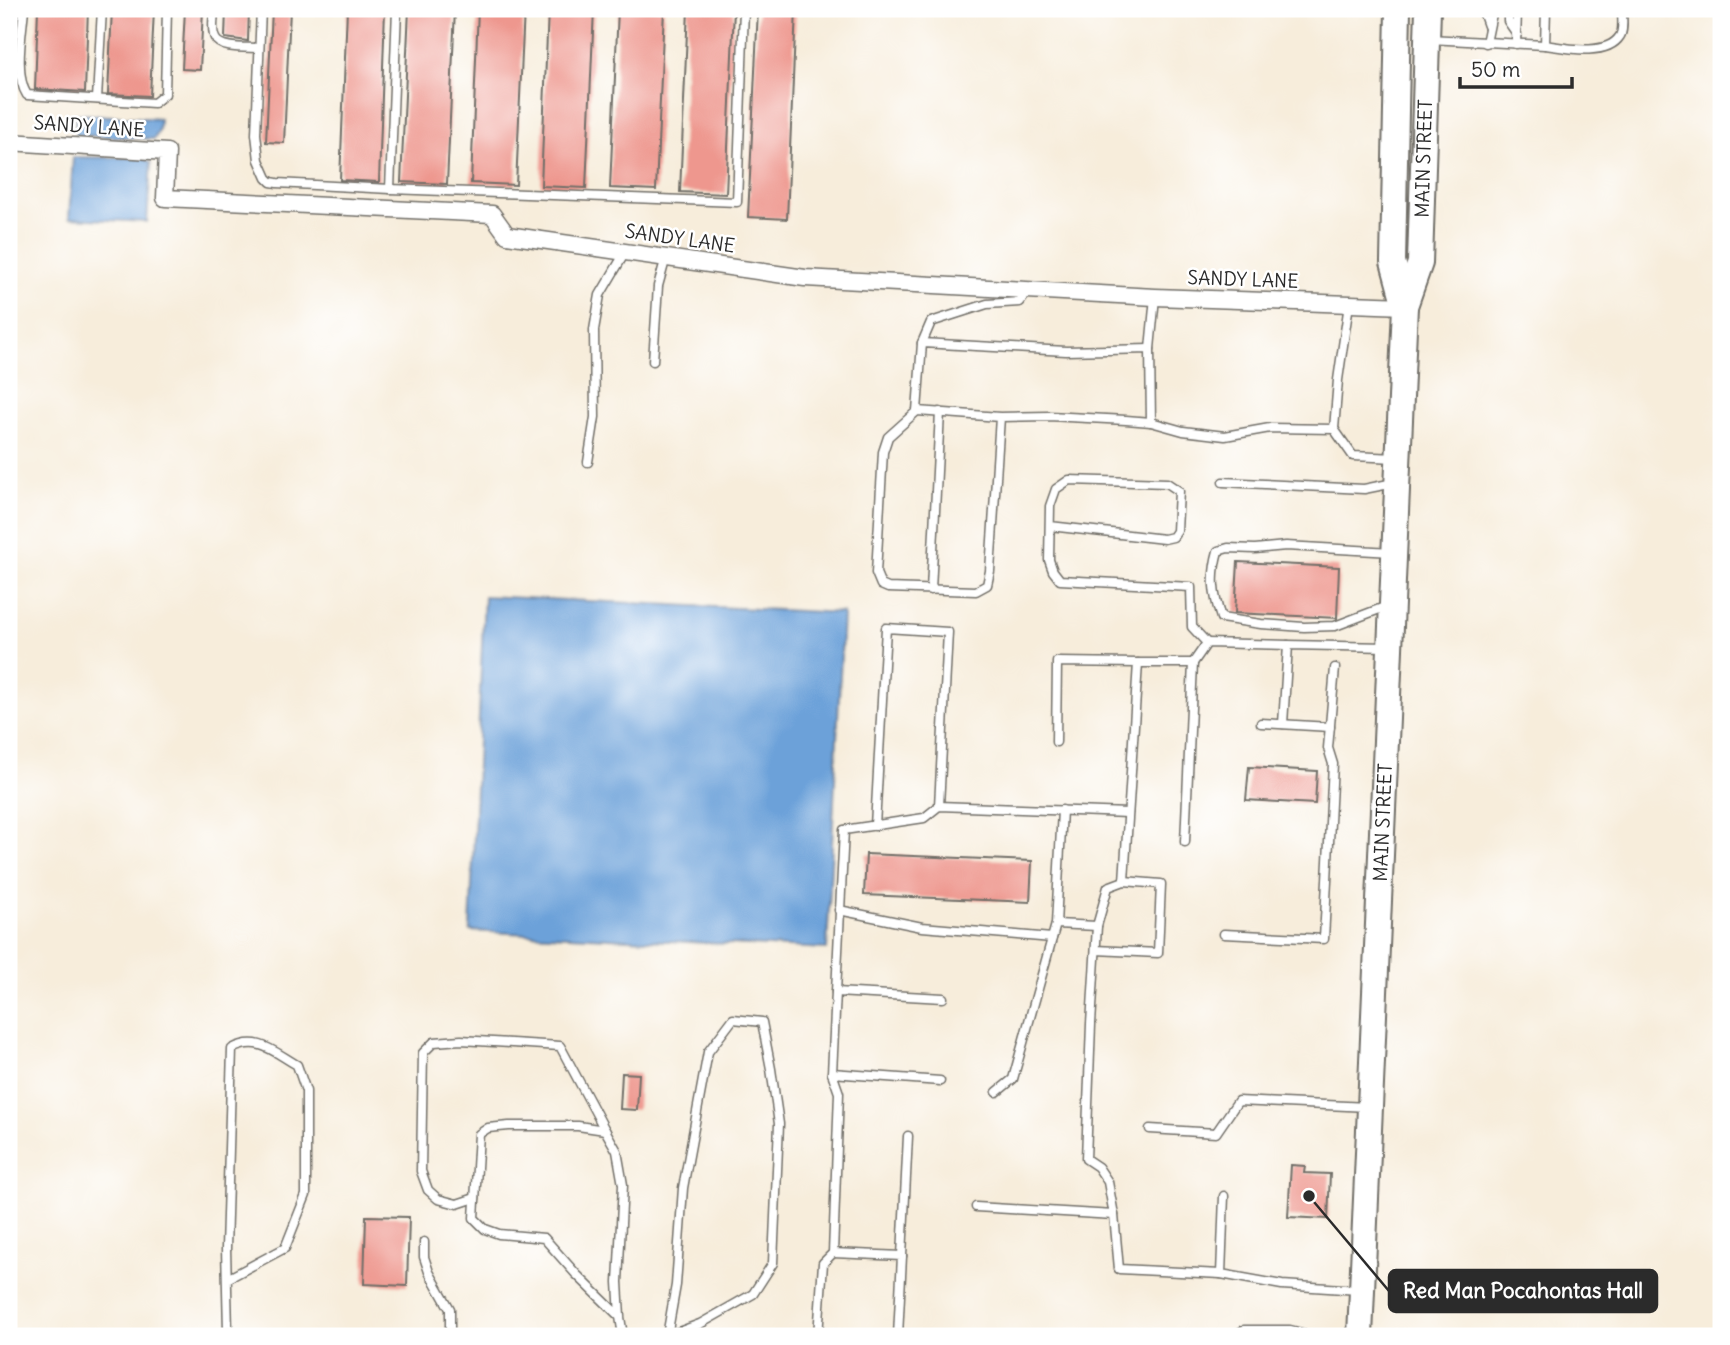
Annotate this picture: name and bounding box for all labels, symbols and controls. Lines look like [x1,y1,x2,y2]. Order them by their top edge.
scale bar [1460,46,1572,90]
text: 50 m [1471,56,1520,83]
street label: MAIN STREET [1409,99,1437,218]
street label: SANDY LANE [33,110,145,142]
street label: SANDY LANE [623,218,737,258]
street label: SANDY LANE [1187,265,1299,293]
street label: MAIN STREET [1368,763,1397,882]
callout: Red Man Pocahontas Hall [1389,1270,1657,1312]
text: Red Man Pocahontas Hall [1403,1277,1643,1304]

